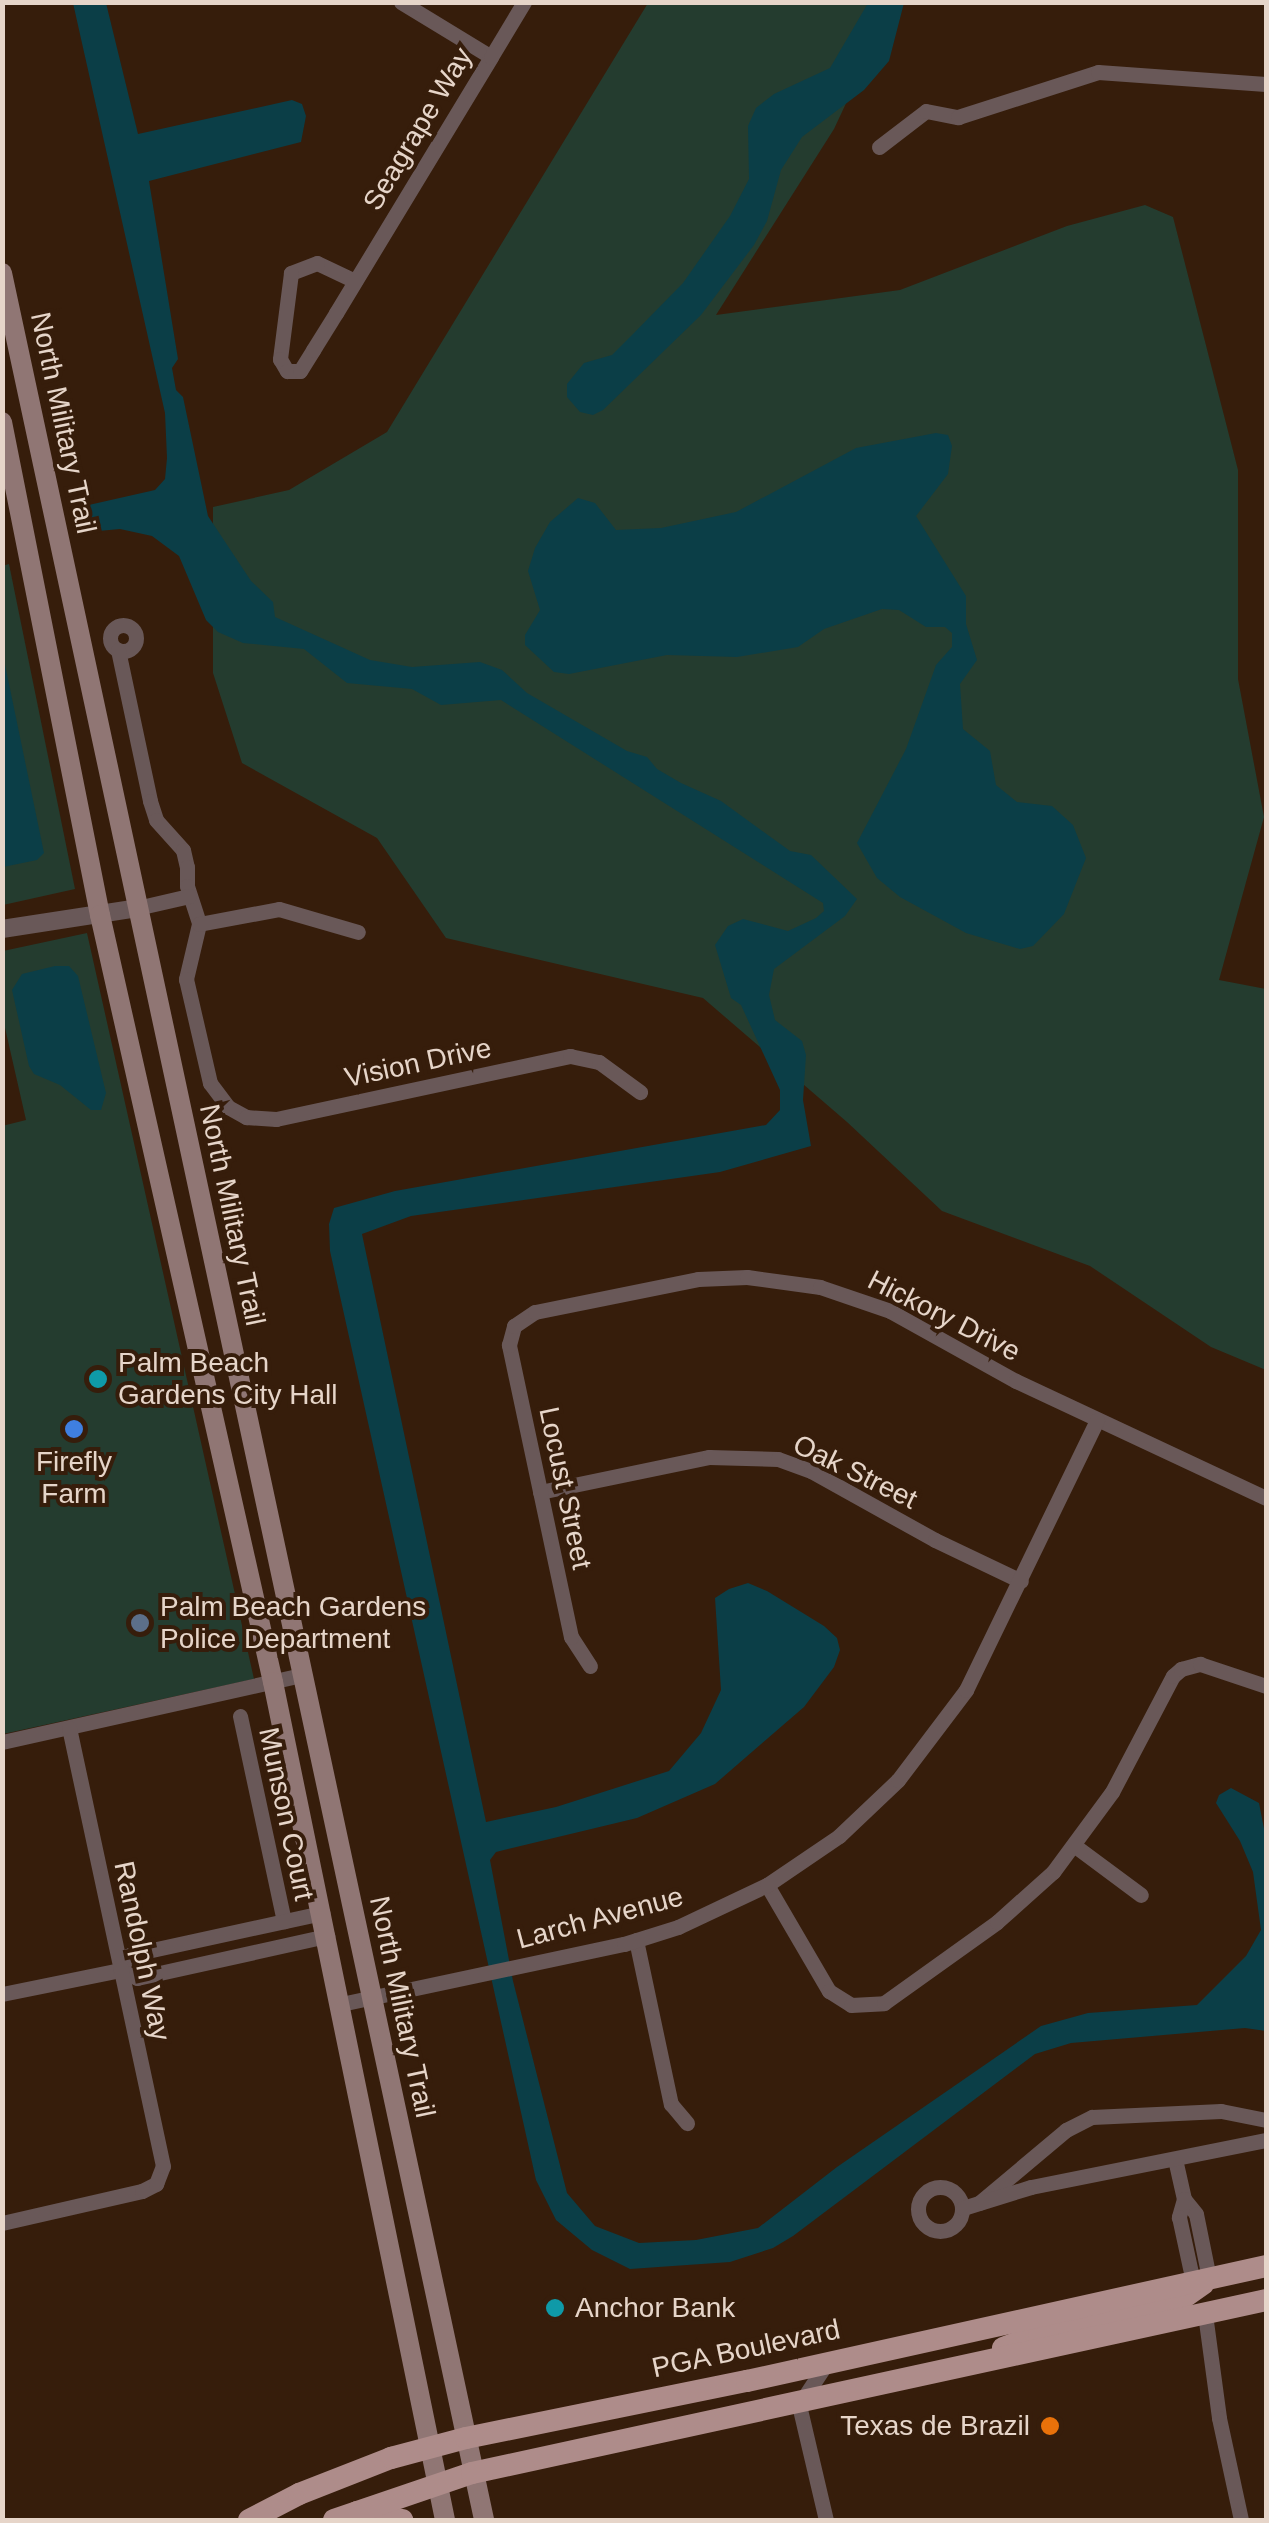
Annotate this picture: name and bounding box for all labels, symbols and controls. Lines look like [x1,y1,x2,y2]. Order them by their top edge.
street label: Seagrape Way [356,41,480,217]
street label: North Military Trail [23,309,103,537]
street label: Vision Drive [342,1031,494,1095]
street label: North Military Trail [192,1101,272,1329]
street label: Hickory Drive [862,1263,1026,1369]
place label: Palm Beach Gardens City Hall [118,1346,337,1412]
marker: Palm Beach Gardens City Hall [87,1368,109,1390]
street label: Locust Street [531,1404,599,1572]
marker: Firefly Farm [63,1418,85,1440]
street label: Oak Street [787,1428,923,1516]
place label: Firefly Farm [36,1445,112,1511]
place label: Palm Beach Gardens Police Department [160,1590,426,1656]
marker: Palm Beach Gardens Police Department [129,1612,151,1634]
street label: Munson Court [251,1724,321,1904]
street label: Randolph Way [107,1858,177,2044]
street label: Larch Avenue [512,1879,688,1957]
street label: North Military Trail [362,1893,442,2121]
place label: Anchor Bank [575,2291,735,2325]
marker: Anchor Bank [544,2297,566,2319]
street label: PGA Boulevard [648,2313,844,2385]
place label: Texas de Brazil [840,2409,1030,2443]
marker: Texas de Brazil [1039,2415,1061,2437]

